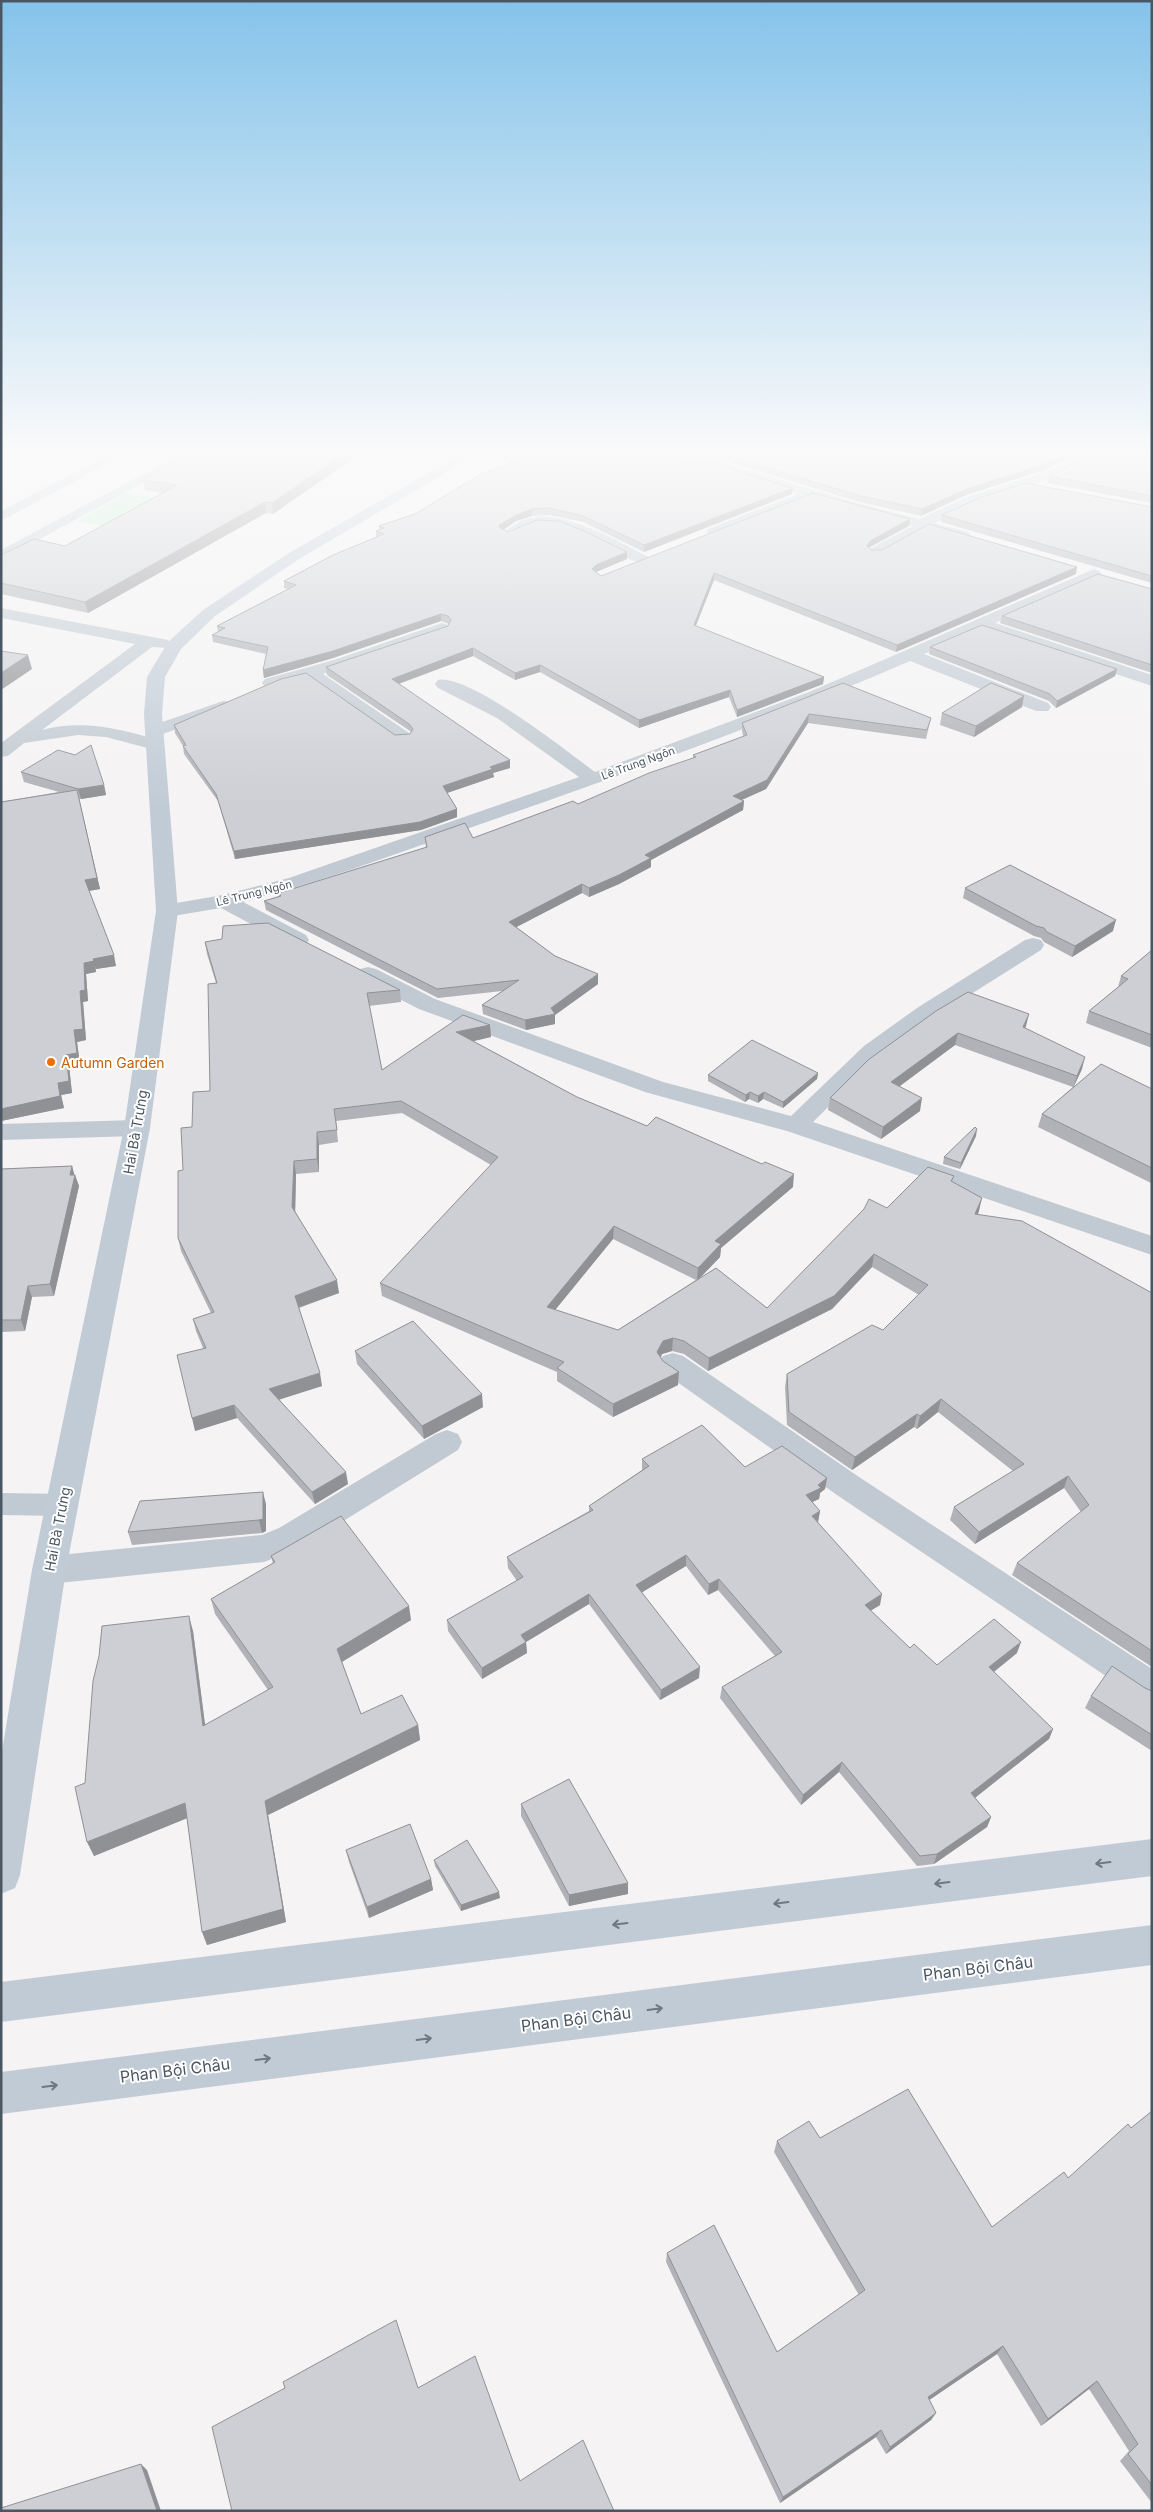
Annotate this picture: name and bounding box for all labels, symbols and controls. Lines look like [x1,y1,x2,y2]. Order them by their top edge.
street label: Lê Trung Ngôn [599,743,677,783]
street label: Lê Trung Ngôn [215,877,293,909]
place label: Autumn Garden [61,1054,165,1071]
marker: Autumn Garden [45,1056,57,1068]
street label: Hai Bà Trưng [119,1088,151,1176]
street label: Hai Bà Trưng [40,1485,74,1573]
one-way arrow [1096,1858,1112,1868]
one-way arrow [934,1878,950,1888]
one-way arrow [773,1898,789,1908]
one-way arrow [612,1919,628,1929]
street label: Phan Bội Châu [922,1951,1034,1985]
street label: Phan Bội Châu [520,2002,632,2036]
one-way arrow [646,2004,662,2014]
one-way arrow [416,2033,432,2043]
street label: Phan Bội Châu [119,2053,231,2087]
one-way arrow [255,2054,271,2064]
one-way arrow [41,2081,57,2091]

